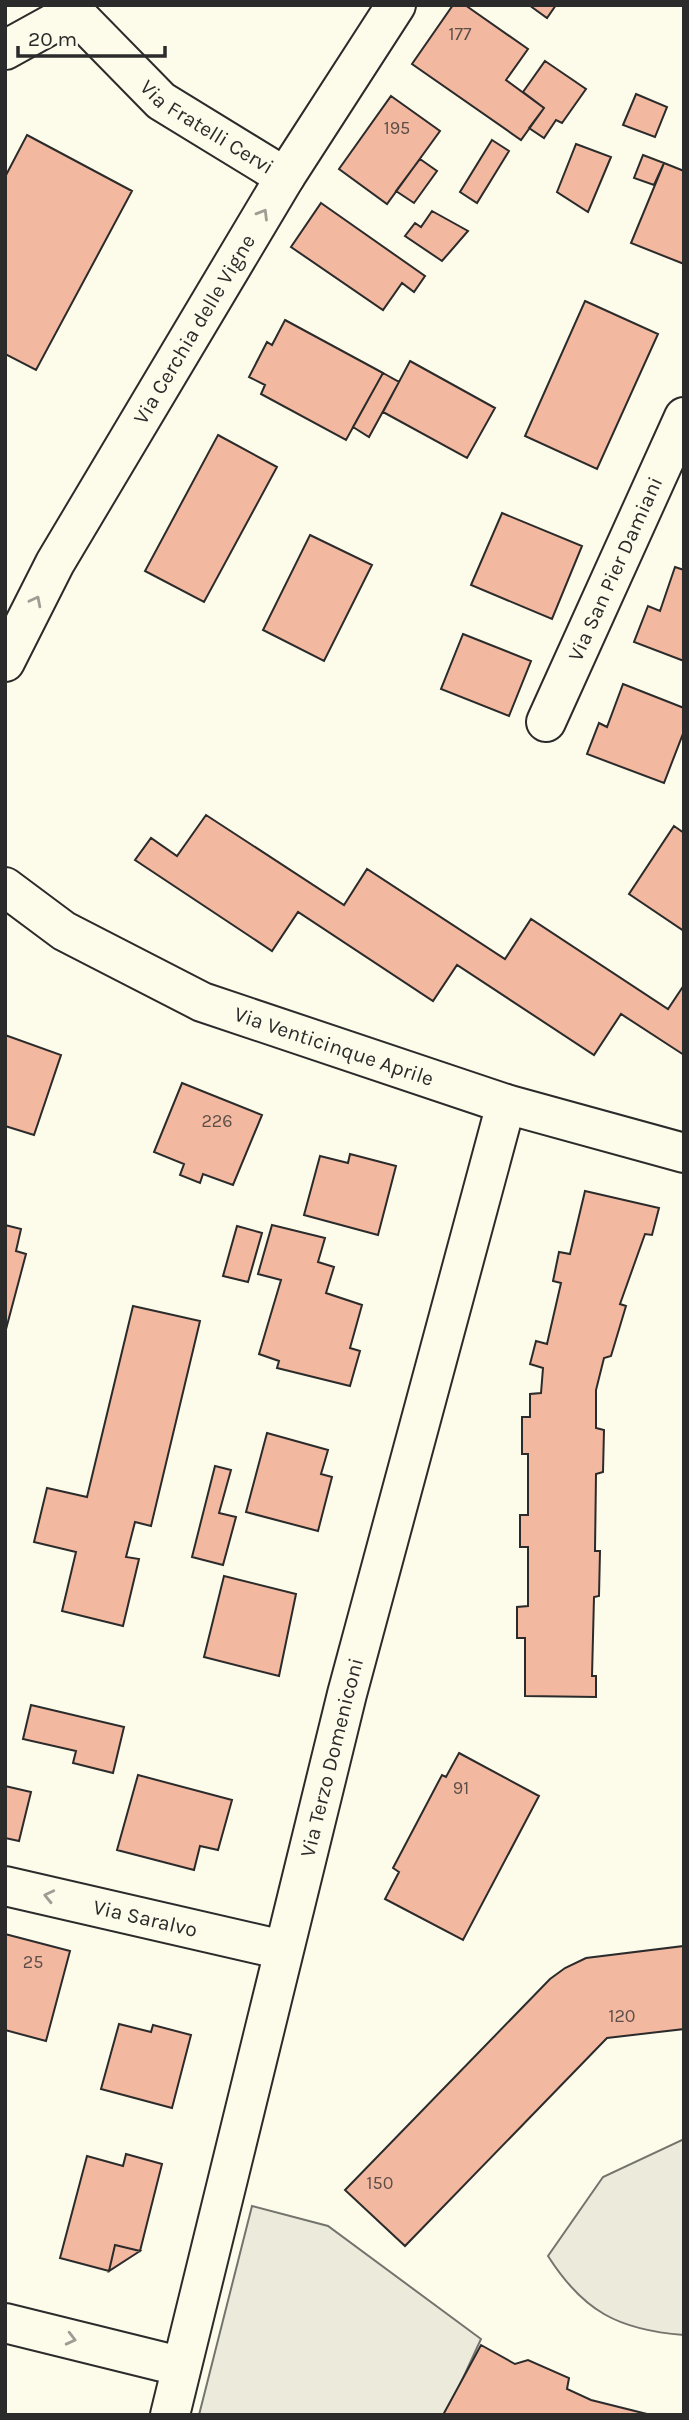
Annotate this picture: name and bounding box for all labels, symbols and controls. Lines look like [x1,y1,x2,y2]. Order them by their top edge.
scale bar [18,14,164,58]
house number: 177 [449,23,472,45]
text: 20 m [28,27,77,51]
street label: Via Fratelli Cervi [135,75,278,179]
house number: 195 [384,117,410,139]
one-way arrow [255,209,268,222]
street label: Via Cerchia delle Vigne [129,230,260,428]
street label: Via San Pier Damiani [563,473,667,665]
one-way arrow [28,596,42,608]
street label: Via Venticinque Aprile [231,1002,437,1091]
house number: 226 [201,1110,233,1132]
street label: Via Terzo Domeniconi [295,1655,368,1860]
house number: 91 [453,1777,469,1799]
one-way arrow [43,1890,55,1904]
street label: Via Saralvo [91,1895,200,1942]
house number: 25 [23,1951,43,1973]
house number: 120 [608,2005,636,2027]
house number: 150 [367,2172,393,2194]
one-way arrow [65,2331,77,2345]

